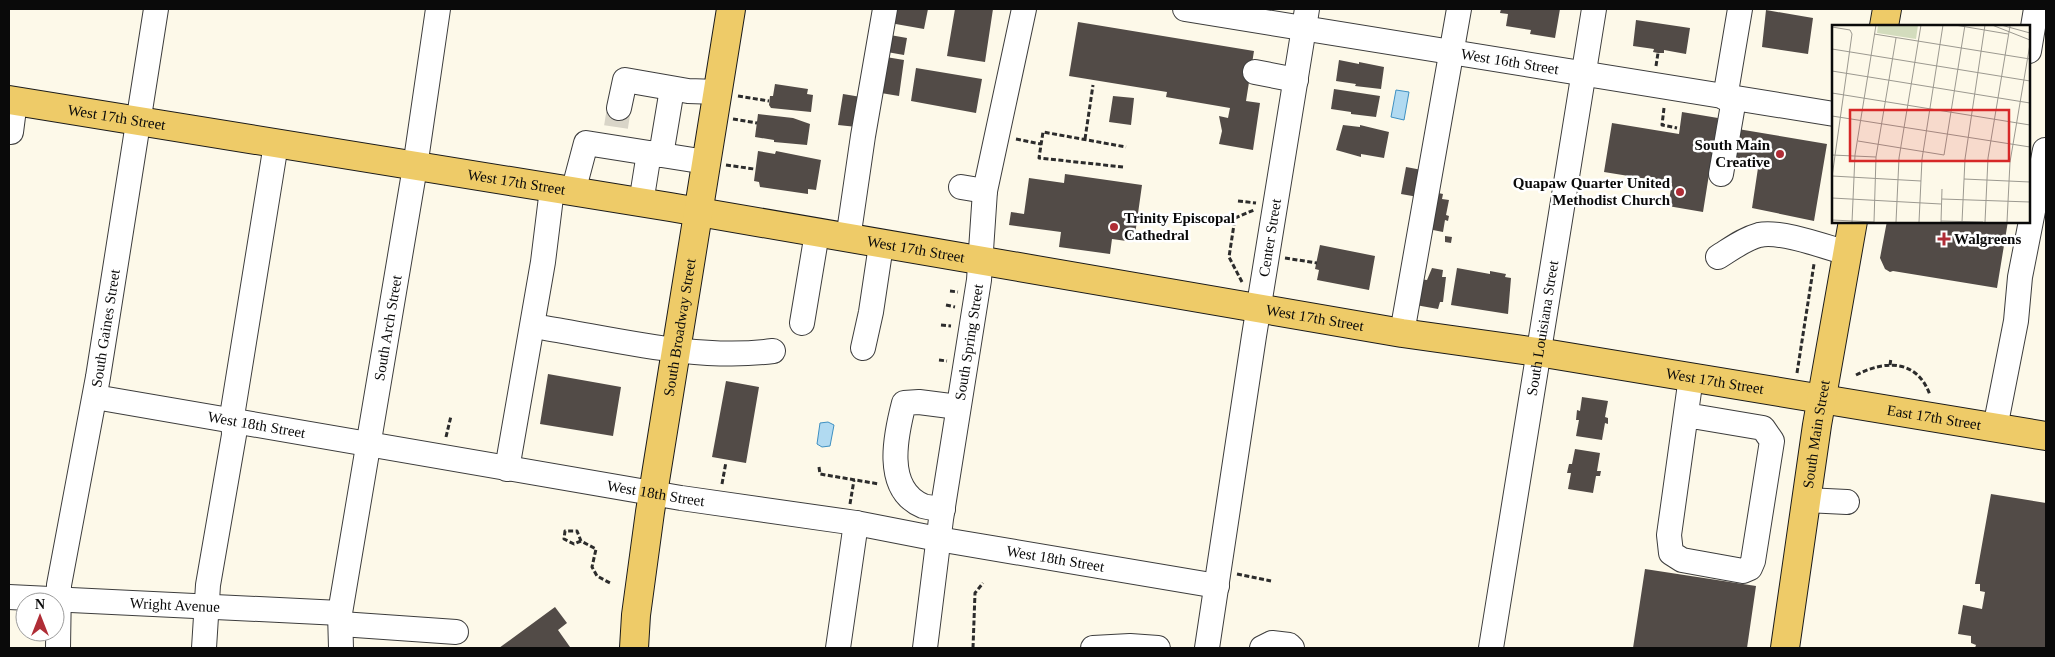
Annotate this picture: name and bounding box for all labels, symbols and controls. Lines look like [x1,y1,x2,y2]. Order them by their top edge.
inset map [1832,25,2030,222]
street label: West 16th Street [1460,46,1561,77]
street label: West 17th Street [67,102,167,133]
place label: South Main Creative [1695,137,1771,170]
marker: South Main Creative [1774,148,1786,160]
street label: West 17th Street [466,166,567,198]
place label: Quapaw Quarter United Methodist Church [1513,175,1671,208]
marker: Quapaw Quarter United Methodist Church [1674,186,1686,198]
street label: Center Street [1256,197,1284,278]
place label: Trinity Episcopal Cathedral [1124,210,1235,243]
marker: Trinity Episcopal Cathedral [1108,221,1120,233]
place label: Walgreens [1954,231,2021,247]
street label: West 17th Street [866,233,967,266]
marker: Walgreens [1938,233,1950,245]
street label: South Broadway Street [661,257,699,397]
street label: South Louisiana Street [1524,259,1561,397]
street label: South Gaines Street [88,267,123,389]
street label: South Arch Street [371,273,405,382]
street label: South Spring Street [952,282,986,402]
street label: West 17th Street [1265,302,1366,334]
street label: West 17th Street [1665,365,1766,397]
street label: South Main Street [1800,378,1833,489]
street label: East 17th Street [1886,402,1983,433]
street label: West 18th Street [207,409,308,441]
street label: West 18th Street [606,477,707,509]
street label: West 18th Street [1005,543,1106,575]
north arrow [15,592,65,642]
street label: Wright Avenue [129,595,221,615]
text: N [35,597,45,612]

